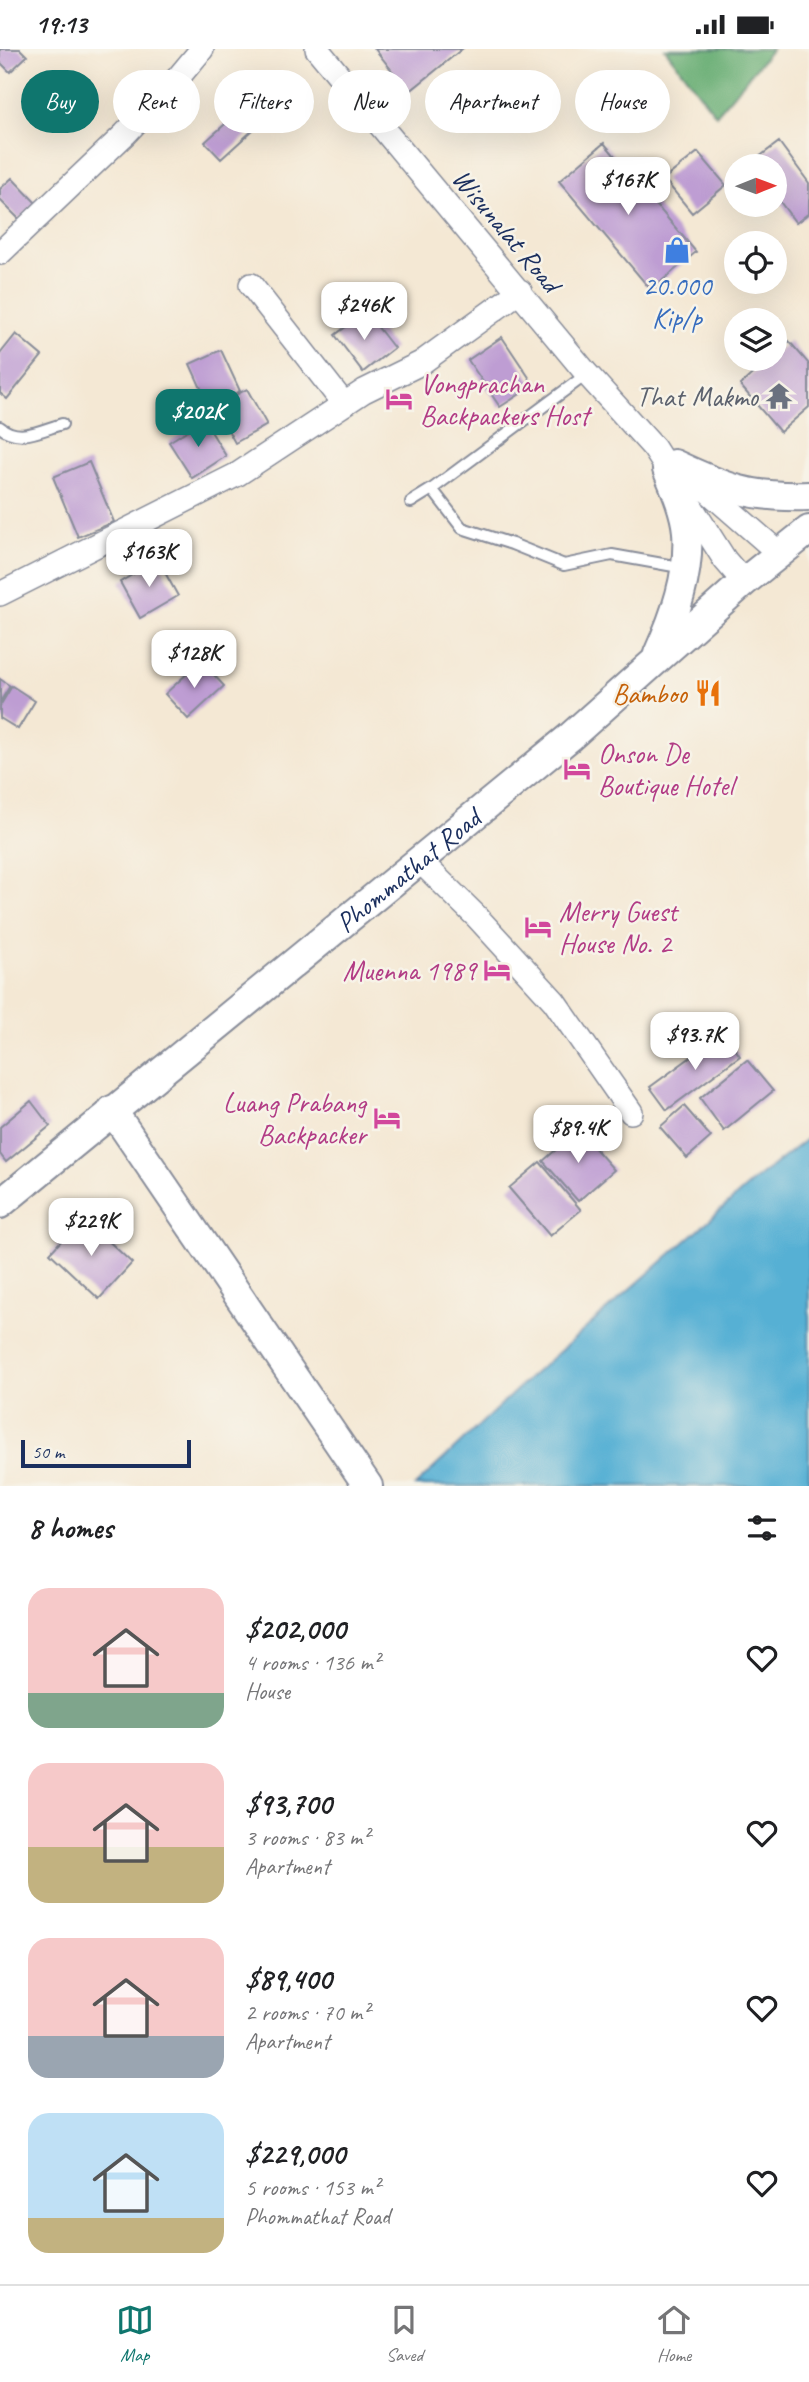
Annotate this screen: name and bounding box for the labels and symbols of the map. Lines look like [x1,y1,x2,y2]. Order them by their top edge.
north arrow [724,154,788,217]
pin: $167K [579,157,677,217]
street label: Wisunalat Road [445,161,571,302]
shop icon: 20.000 Kip/p [662,235,692,265]
place label: 20.000 Kip/p [643,268,714,335]
pin: $246K [315,282,413,342]
place label: Vongprachan Backpackers Host [420,366,593,433]
place label: That Makmo [636,379,760,414]
temple icon: That Makmo [764,381,794,411]
hotel icon: Vongprachan Backpackers Host [384,384,414,414]
pin: $202K [149,389,247,449]
pin: $163K [100,529,198,589]
pin: $128K [145,631,243,690]
place label: Bamboo [613,676,689,711]
restaurant icon: Bamboo [693,678,723,708]
place label: Onson De Boutique Hotel [598,736,738,803]
hotel icon: Onson De Boutique Hotel [562,754,592,784]
street label: Phommathat Road [329,798,490,940]
place label: Merry Guest House No. 2 [559,894,680,961]
hotel icon: Merry Guest House No. 2 [523,912,553,942]
place label: Muenna 1989 [343,953,478,988]
hotel icon: Muenna 1989 [482,955,512,985]
pin: $93.7K [638,1013,752,1072]
place label: Luang Prabang Backpacker [223,1085,368,1152]
hotel icon: Luang Prabang Backpacker [372,1103,402,1133]
pin: $89.4K [521,1105,635,1165]
pin: $229K [42,1199,140,1258]
scale bar [21,1437,191,1469]

